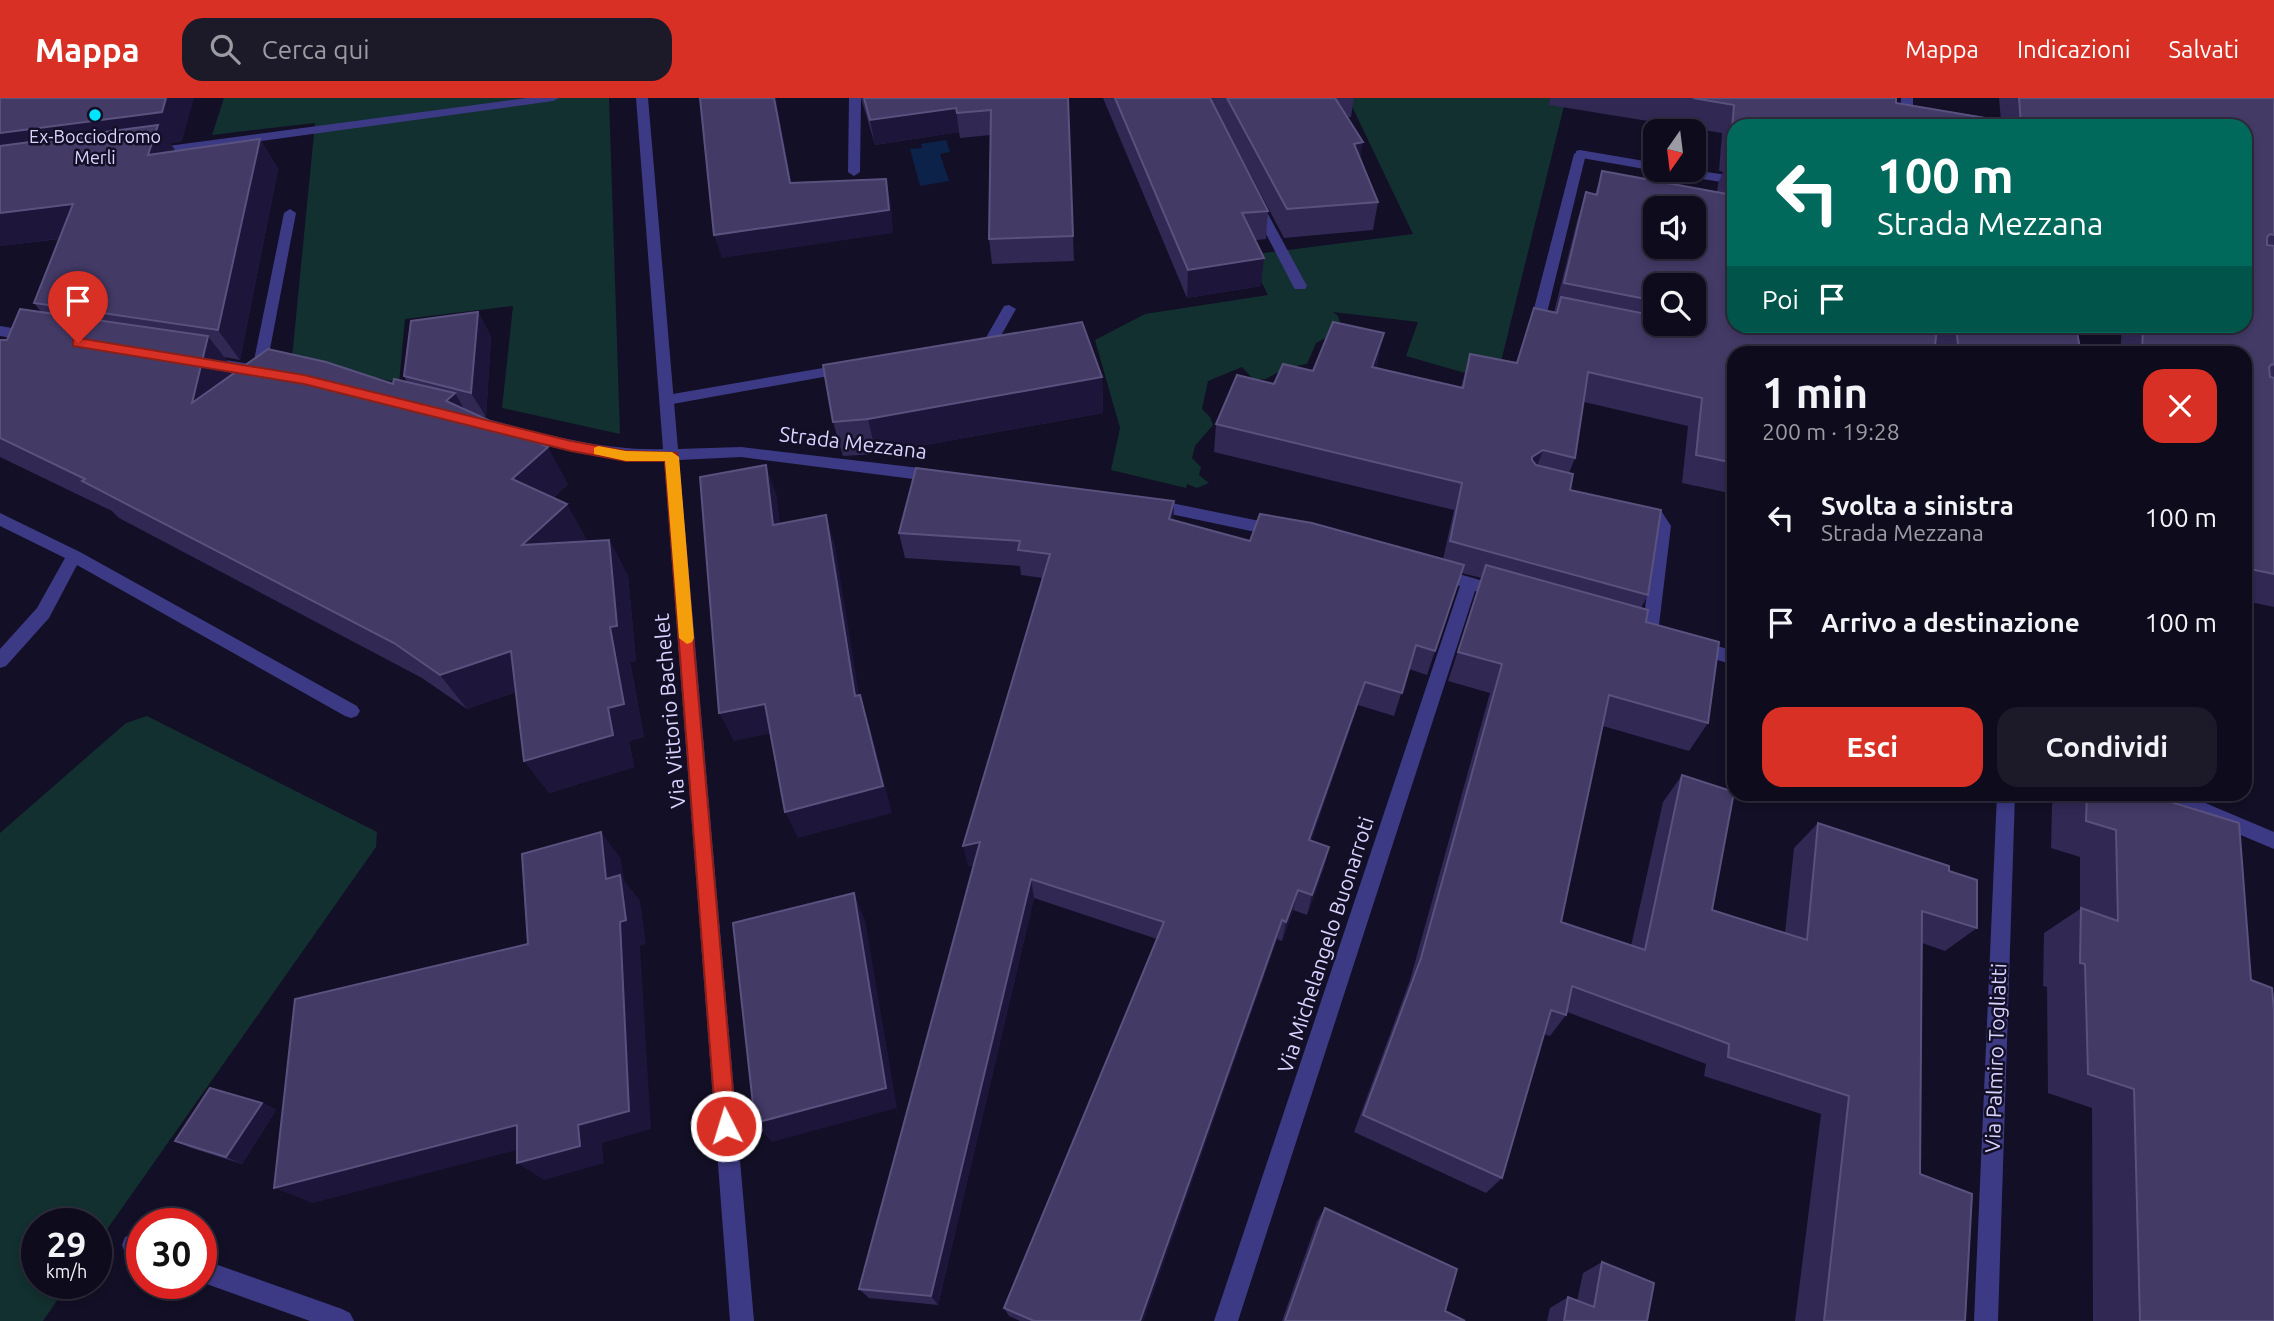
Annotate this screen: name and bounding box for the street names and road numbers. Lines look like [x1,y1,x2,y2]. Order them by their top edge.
street label: Strada Mezzana [778,421,928,463]
street label: Via Vittorio Bachelet [649,613,689,810]
street label: Via Michelangelo Buonarroti [1272,814,1378,1076]
street label: Via Palmiro Togliatti [1980,963,2010,1153]

